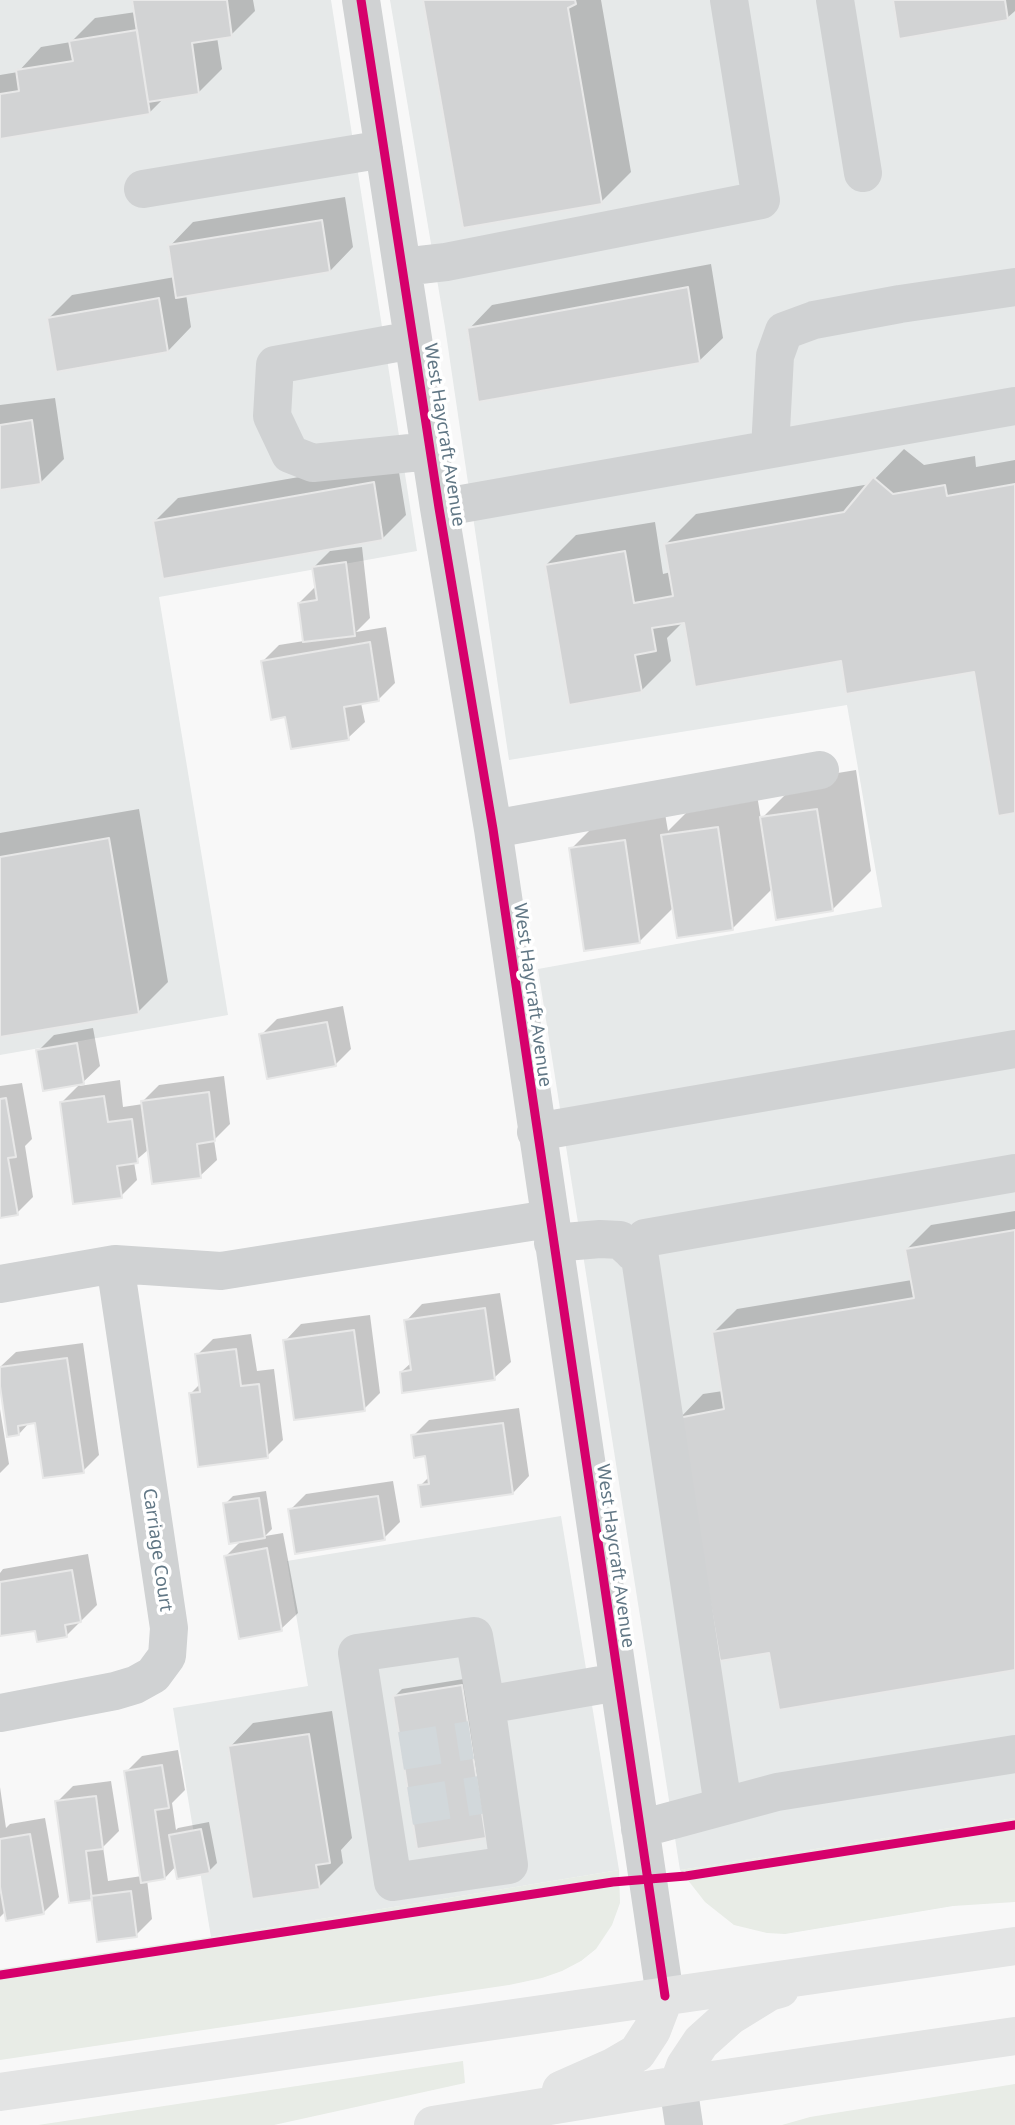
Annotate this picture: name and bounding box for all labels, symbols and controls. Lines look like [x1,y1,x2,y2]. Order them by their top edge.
street label: West Haycraft Avenue [419,342,469,528]
street label: West Haycraft Avenue [508,902,556,1088]
street label: West Haycraft Avenue [591,1463,639,1649]
street label: Carriage Court [138,1487,176,1613]

